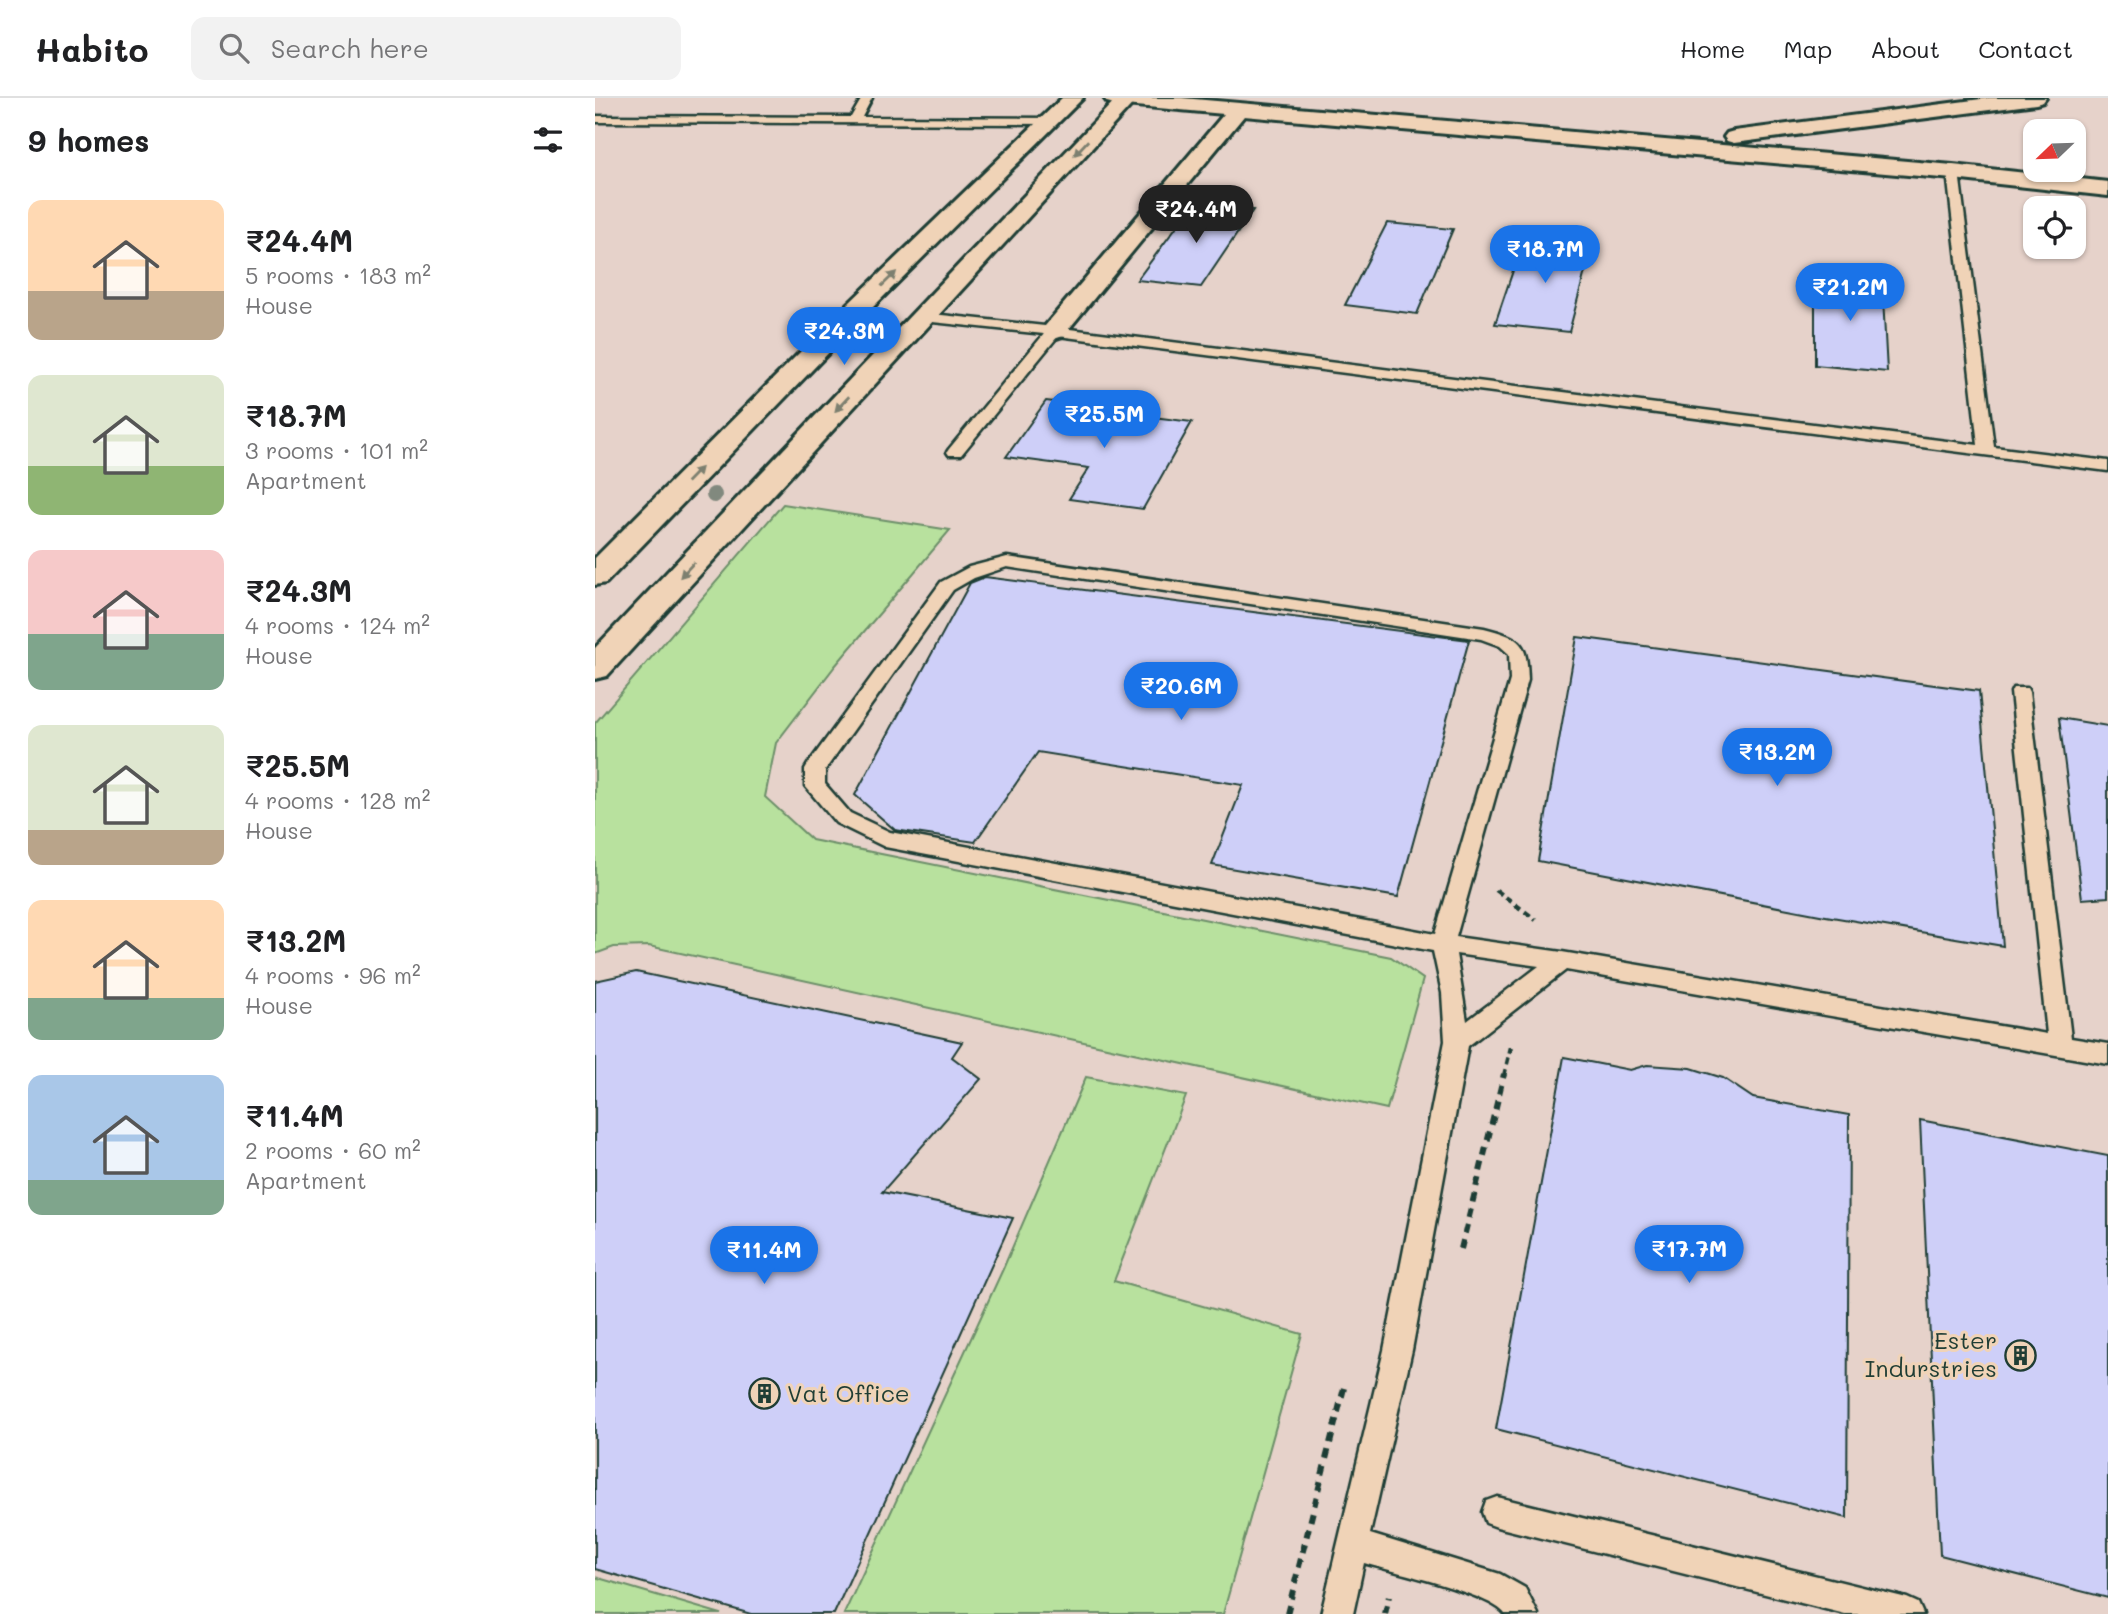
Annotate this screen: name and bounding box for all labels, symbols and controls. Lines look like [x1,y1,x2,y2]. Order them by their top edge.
search box [191,17,681,80]
text: Habito [35,27,149,70]
icon: search [215,29,253,67]
text: Search here [271,31,429,65]
text: Home [1680,33,1745,64]
text: Map [1783,33,1832,64]
text: About [1870,33,1940,64]
text: Contact [1978,33,2073,64]
north arrow [2023,119,2086,182]
map controls [2023,119,2086,259]
text: 9 homes [28,120,149,160]
icon: filters [529,121,567,159]
one-way arrow [1073,139,1089,157]
pin: ₹24.4M [1139,186,1253,245]
text: ₹24.4M [1155,193,1237,223]
button: locate [2023,196,2086,259]
text: ₹24.4M [245,220,353,260]
pin: ₹18.7M [1488,226,1602,285]
icon: home [84,228,168,312]
text: ₹18.7M [1506,233,1584,263]
text: 5 rooms · 183 m² [245,260,431,290]
pin: ₹21.2M [1793,264,1907,323]
one-way arrow [880,270,897,287]
text: ₹21.2M [1812,271,1888,301]
text: House [245,290,313,320]
pin: ₹24.3M [787,308,901,367]
text: ₹24.3M [803,315,885,345]
pin: ₹25.5M [1047,390,1161,450]
text: ₹18.7M [245,395,347,435]
one-way arrow [835,395,851,412]
text: ₹25.5M [1064,398,1144,428]
icon: home [84,403,168,487]
text: 3 rooms · 101 m² [245,435,428,465]
text: Apartment [245,465,367,495]
one-way arrow [686,467,703,484]
one-way arrow [679,561,695,578]
text: ₹24.3M [245,570,352,610]
icon: home [84,578,168,662]
text: 4 rooms · 124 m² [245,610,430,640]
text: House [245,640,313,670]
pin: ₹20.6M [1124,662,1238,722]
text: ₹20.6M [1140,670,1222,700]
pin: ₹13.2M [1720,728,1834,788]
text: ₹13.2M [1738,736,1816,766]
text: ₹25.5M [245,745,350,785]
icon: home [84,753,168,837]
text: 4 rooms · 128 m² [245,785,430,815]
text: House [245,815,313,845]
text: ₹13.2M [245,920,346,960]
icon: home [84,928,168,1012]
text: 4 rooms · 96 m² [245,960,421,990]
text: House [245,990,313,1020]
text: ₹11.4M [245,1095,344,1135]
icon: home [84,1103,168,1187]
text: 2 rooms · 60 m² [245,1135,421,1165]
text: Apartment [245,1165,367,1195]
pin: ₹11.4M [707,1226,821,1286]
pin: ₹17.7M [1632,1226,1746,1285]
text: ₹17.7M [1651,1233,1727,1263]
text: ₹11.4M [726,1234,802,1264]
place label: Ester Indurstries [1865,1324,1997,1383]
building icon: Ester Indurstries [2003,1338,2037,1372]
building icon: Vat Office [747,1377,781,1411]
place label: Vat Office [787,1377,910,1408]

